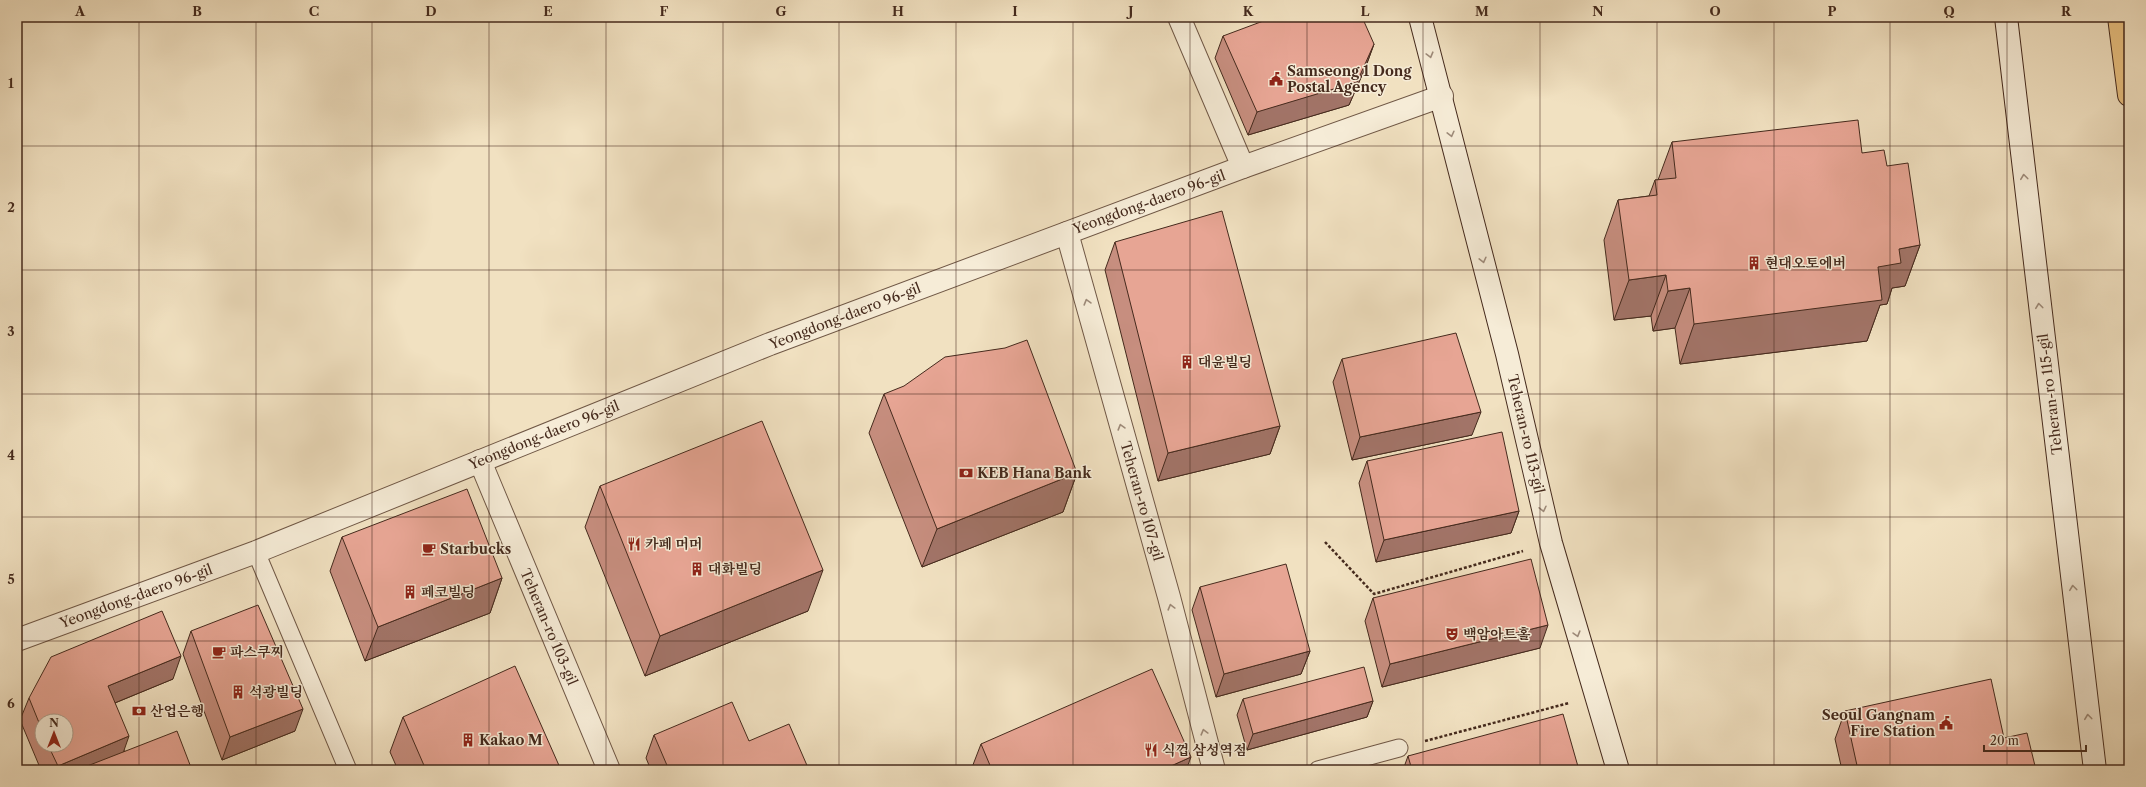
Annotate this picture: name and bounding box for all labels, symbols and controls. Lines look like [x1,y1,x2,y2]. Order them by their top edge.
text: A [74,3,86,19]
text: B [192,3,202,19]
text: C [309,3,319,19]
text: D [425,3,437,19]
text: E [543,3,553,19]
text: F [660,3,669,19]
text: G [775,3,787,19]
text: H [892,3,904,19]
text: I [1012,3,1018,19]
text: J [1126,3,1134,19]
text: K [1243,3,1254,19]
text: L [1361,3,1370,19]
text: M [1475,3,1489,19]
text: N [1592,3,1604,19]
text: O [1709,3,1721,19]
text: P [1828,3,1837,19]
text: Q [1943,3,1955,19]
text: R [2061,3,2072,19]
one-way arrow [1425,51,1434,58]
place label: Samseong 1 Dong Postal Agency [1287,62,1412,96]
public building icon: Samseong 1 Dong Postal Agency [1268,71,1284,87]
text: 1 [8,75,14,91]
one-way arrow [1446,130,1455,137]
street label: Yeongdong-daero 96-gil [1069,166,1228,238]
one-way arrow [2020,174,2029,180]
text: 2 [7,199,15,215]
place label: 현대오토에버 [1765,254,1846,272]
building icon: 현대오토에버 [1746,255,1762,271]
one-way arrow [1479,256,1487,263]
street label: Yeongdong-daero 96-gil [766,279,923,354]
one-way arrow [1083,299,1091,305]
one-way arrow [2035,303,2044,309]
text: 3 [7,323,15,339]
street label: Teheran-ro 115-gil [2034,333,2066,455]
place label: 대윤빌딩 [1198,353,1252,371]
building icon: 대윤빌딩 [1179,354,1195,370]
street label: Teheran-ro 113-gil [1504,373,1548,495]
street label: Yeongdong-daero 96-gil [465,397,622,474]
one-way arrow [1118,424,1126,431]
street label: Teheran-ro 107-gil [1116,439,1168,563]
text: 4 [7,447,15,463]
place label: KEB Hana Bank [977,464,1092,482]
bank icon: KEB Hana Bank [958,465,974,481]
one-way arrow [1538,505,1546,512]
place label: 카페 머머 [645,535,703,553]
restaurant icon: 카페 머머 [626,536,642,552]
place label: Starbucks [440,540,511,558]
cafe icon: Starbucks [421,541,437,557]
street label: Yeongdong-daero 96-gil [56,560,215,632]
place label: 대화빌딩 [708,560,762,578]
building icon: 대화빌딩 [689,561,705,577]
street label: Teheran-ro 103-gil [516,566,582,688]
text: 5 [7,571,15,587]
place label: 페코빌딩 [421,583,475,601]
building icon: 페코빌딩 [402,584,418,600]
one-way arrow [2069,585,2078,591]
one-way arrow [1167,603,1176,610]
place label: 백암아트홀 [1463,625,1531,643]
theatre icon: 백암아트홀 [1444,626,1460,642]
one-way arrow [1572,630,1581,637]
place label: 파스쿠찌 [230,643,284,661]
cafe icon: 파스쿠찌 [211,644,227,660]
place label: 석광빌딩 [249,683,303,701]
building icon: 석광빌딩 [230,684,246,700]
text: 6 [7,695,15,711]
place label: 산업은행 [150,702,204,720]
bank icon: 산업은행 [131,703,147,719]
place label: Seoul Gangnam Fire Station [1822,706,1935,740]
north arrow [34,713,74,753]
one-way arrow [2084,714,2093,720]
public building icon: Seoul Gangnam Fire Station [1938,715,1954,731]
text: N [49,716,59,730]
scale bar [1984,727,2086,753]
one-way arrow [1201,729,1209,736]
place label: Kakao M [479,731,543,749]
building icon: Kakao M [460,732,476,748]
text: 20 m [1990,733,2019,748]
place label: 식껍 삼성역점 [1162,741,1247,759]
restaurant icon: 식껍 삼성역점 [1143,742,1159,758]

